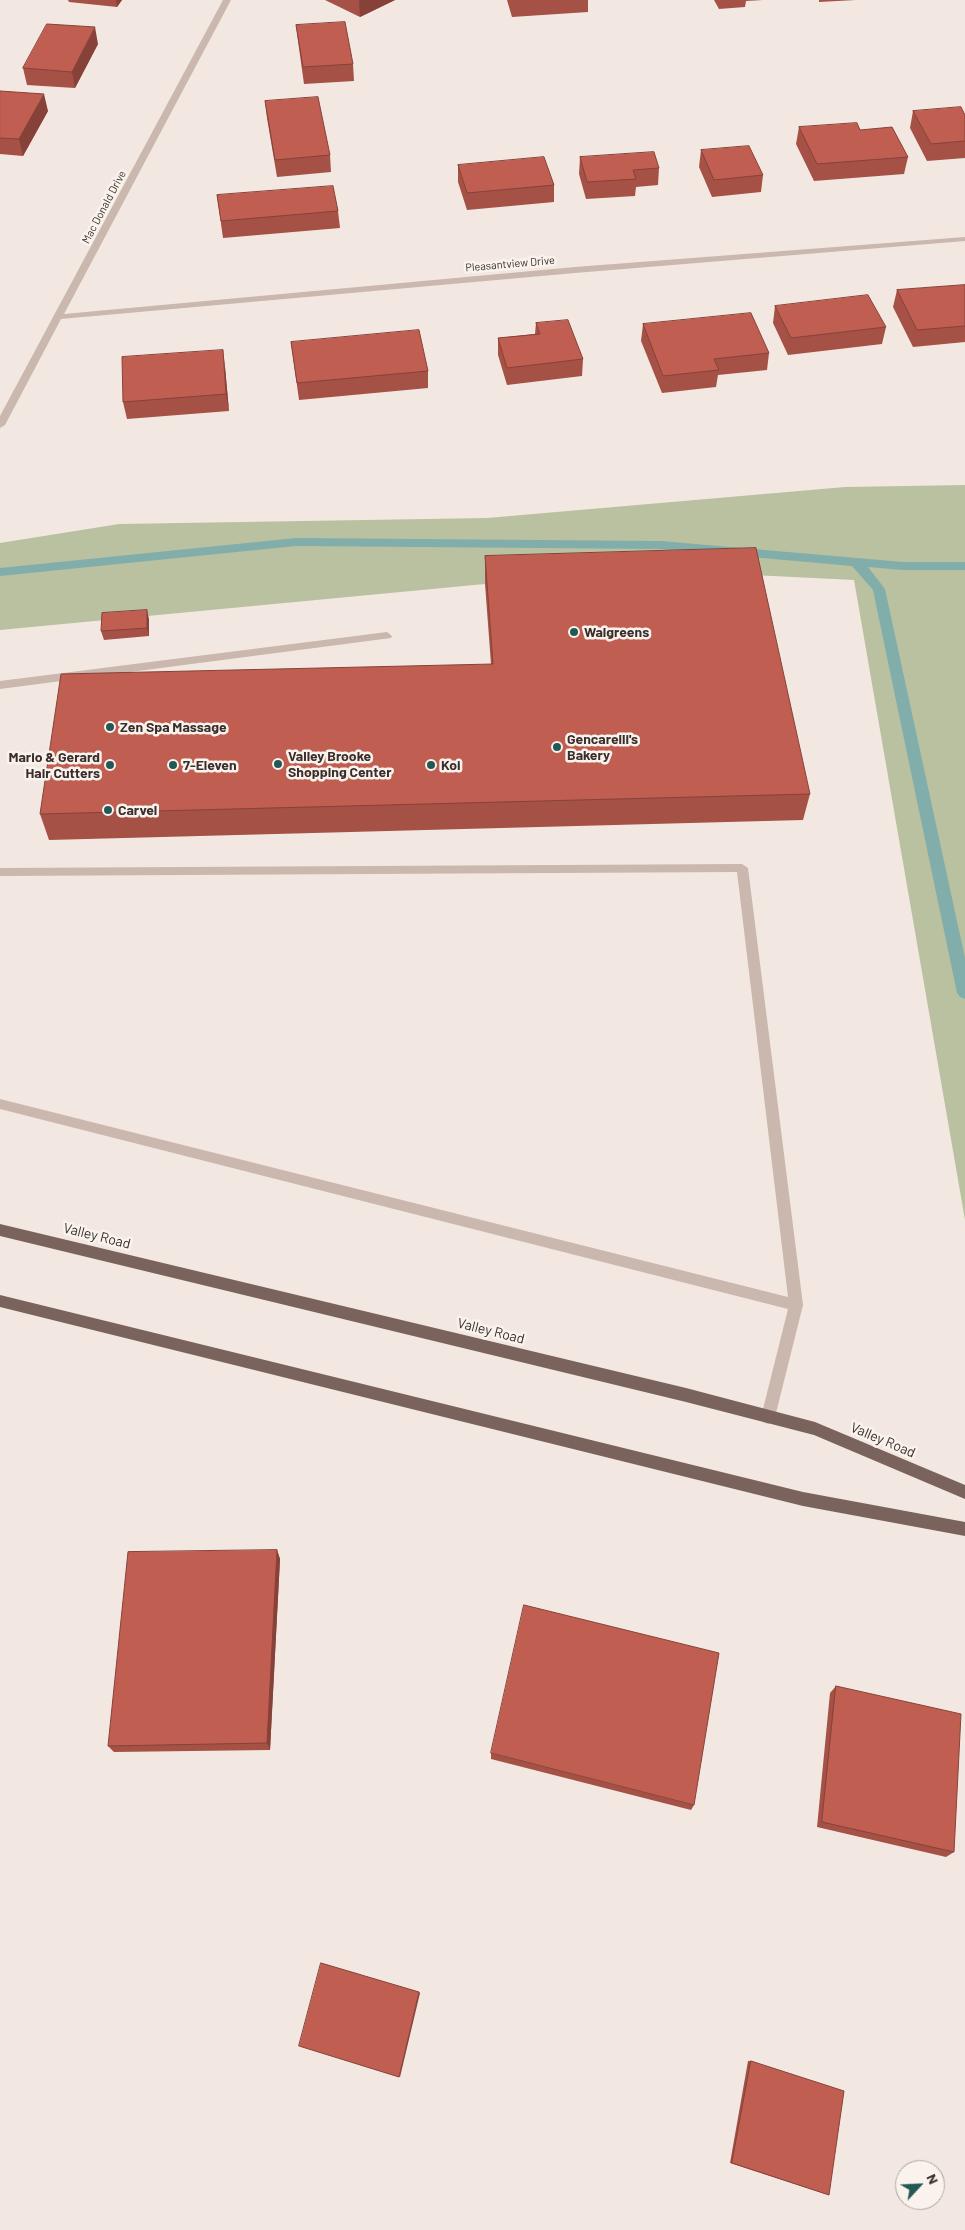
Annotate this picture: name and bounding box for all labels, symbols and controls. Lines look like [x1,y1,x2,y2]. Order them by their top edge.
street label: Mac Donald Drive [79,168,129,246]
street label: Pleasantview Drive [465,254,555,274]
place label: Walgreens [584,624,649,640]
marker: Walgreens [568,626,580,638]
place label: Zen Spa Massage [120,719,227,735]
marker: Zen Spa Massage [104,721,116,733]
place label: Gencarelli's Bakery [567,731,638,764]
marker: Gencarelli's Bakery [551,741,563,753]
place label: Valley Brooke Shopping Center [288,748,391,780]
place label: Mario & Gerard Hair Cutters [8,749,100,782]
place label: 7-Eleven [183,757,237,773]
place label: Koi [441,757,461,773]
marker: Valley Brooke Shopping Center [272,758,284,770]
marker: Mario & Gerard Hair Cutters [104,759,116,771]
marker: 7-Eleven [167,759,179,771]
marker: Koi [425,759,437,771]
place label: Carvel [118,802,157,818]
marker: Carvel [102,804,114,816]
street label: Valley Road [62,1220,132,1252]
street label: Valley Road [456,1315,526,1347]
street label: Valley Road [848,1419,918,1461]
north arrow [895,2160,945,2210]
text: N [923,2171,943,2187]

